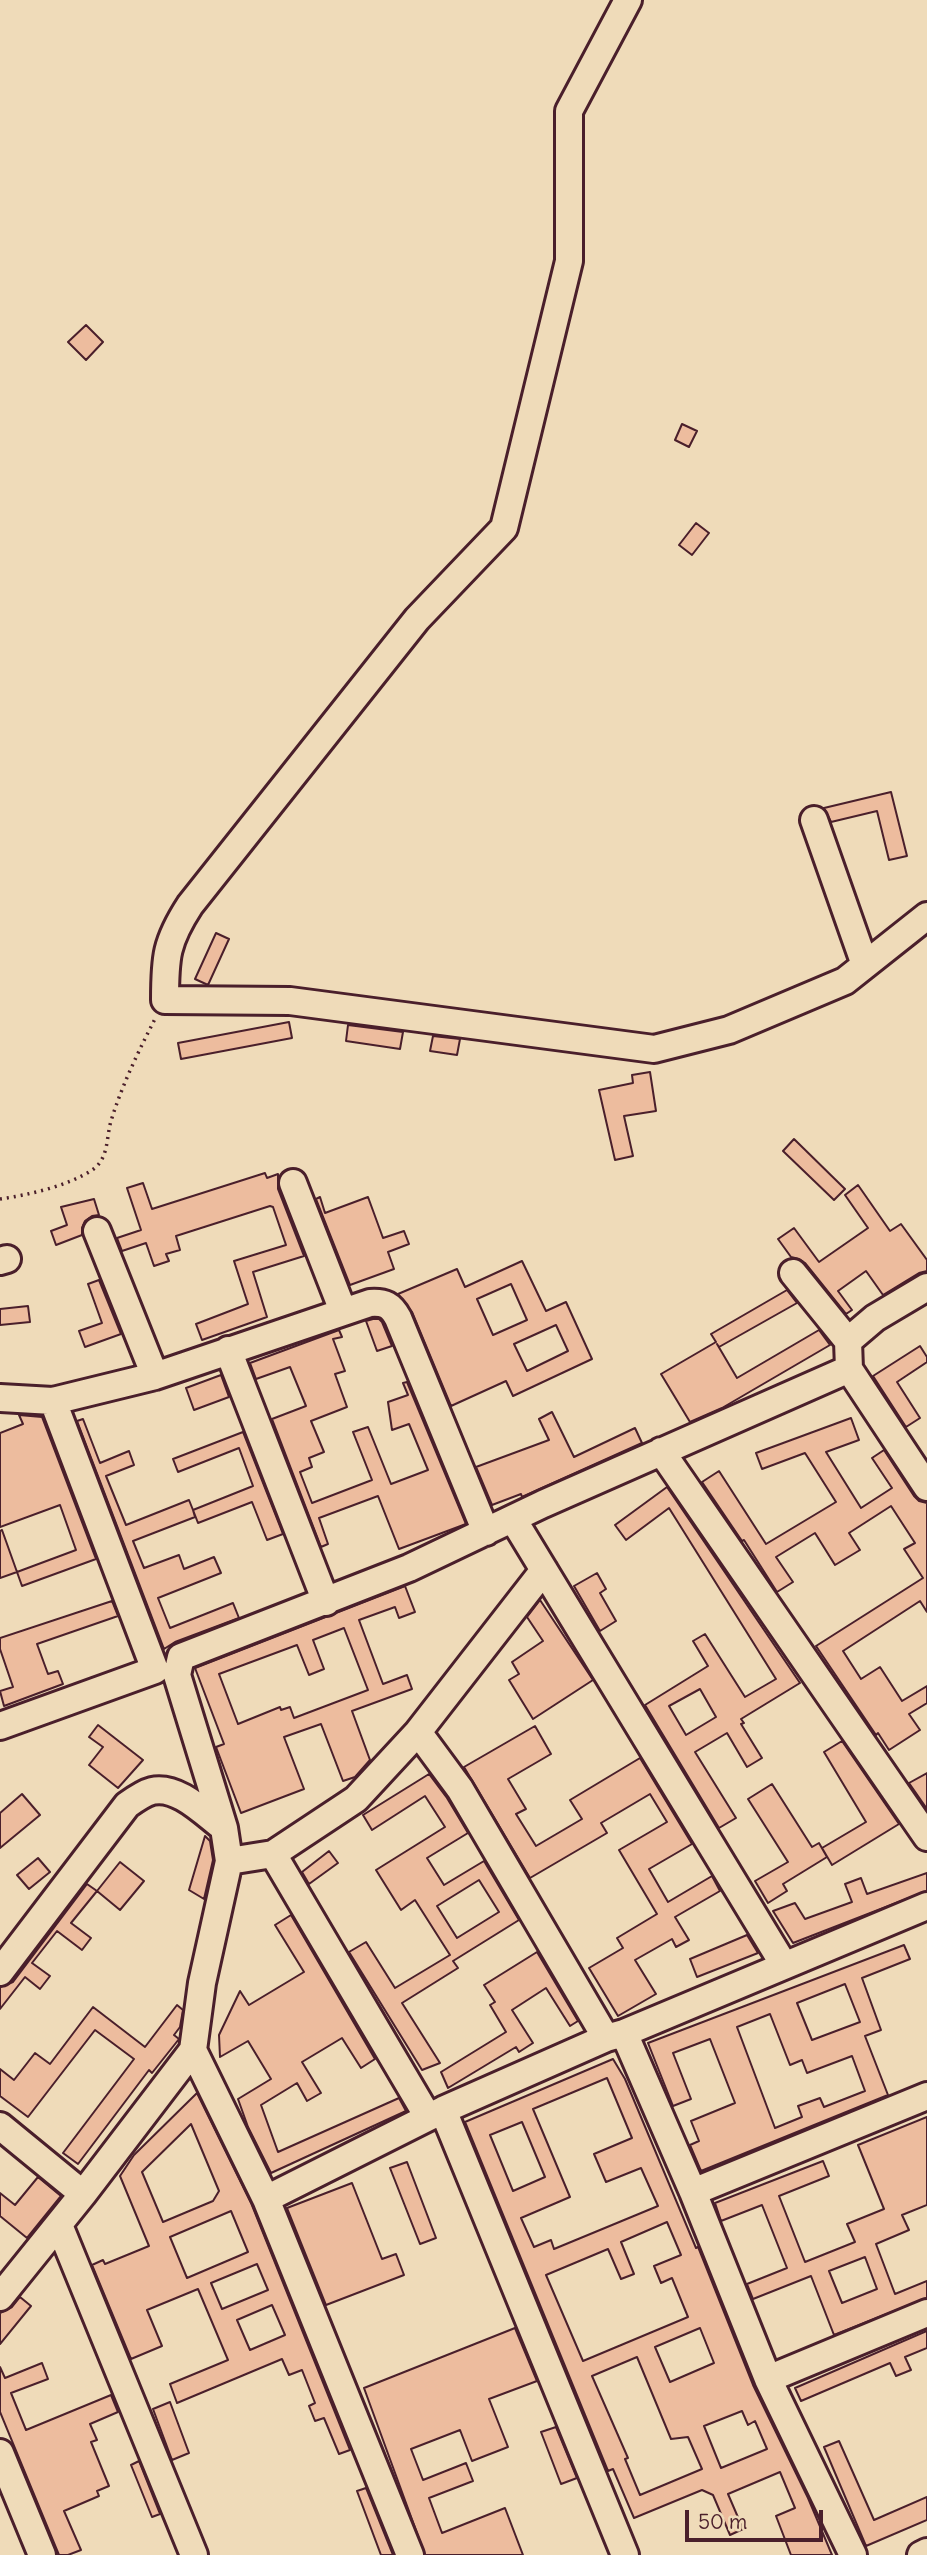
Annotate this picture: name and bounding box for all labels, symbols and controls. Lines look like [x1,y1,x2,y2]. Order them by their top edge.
scale bar [689,2496,827,2540]
text: 50 m [698,2508,747,2535]

